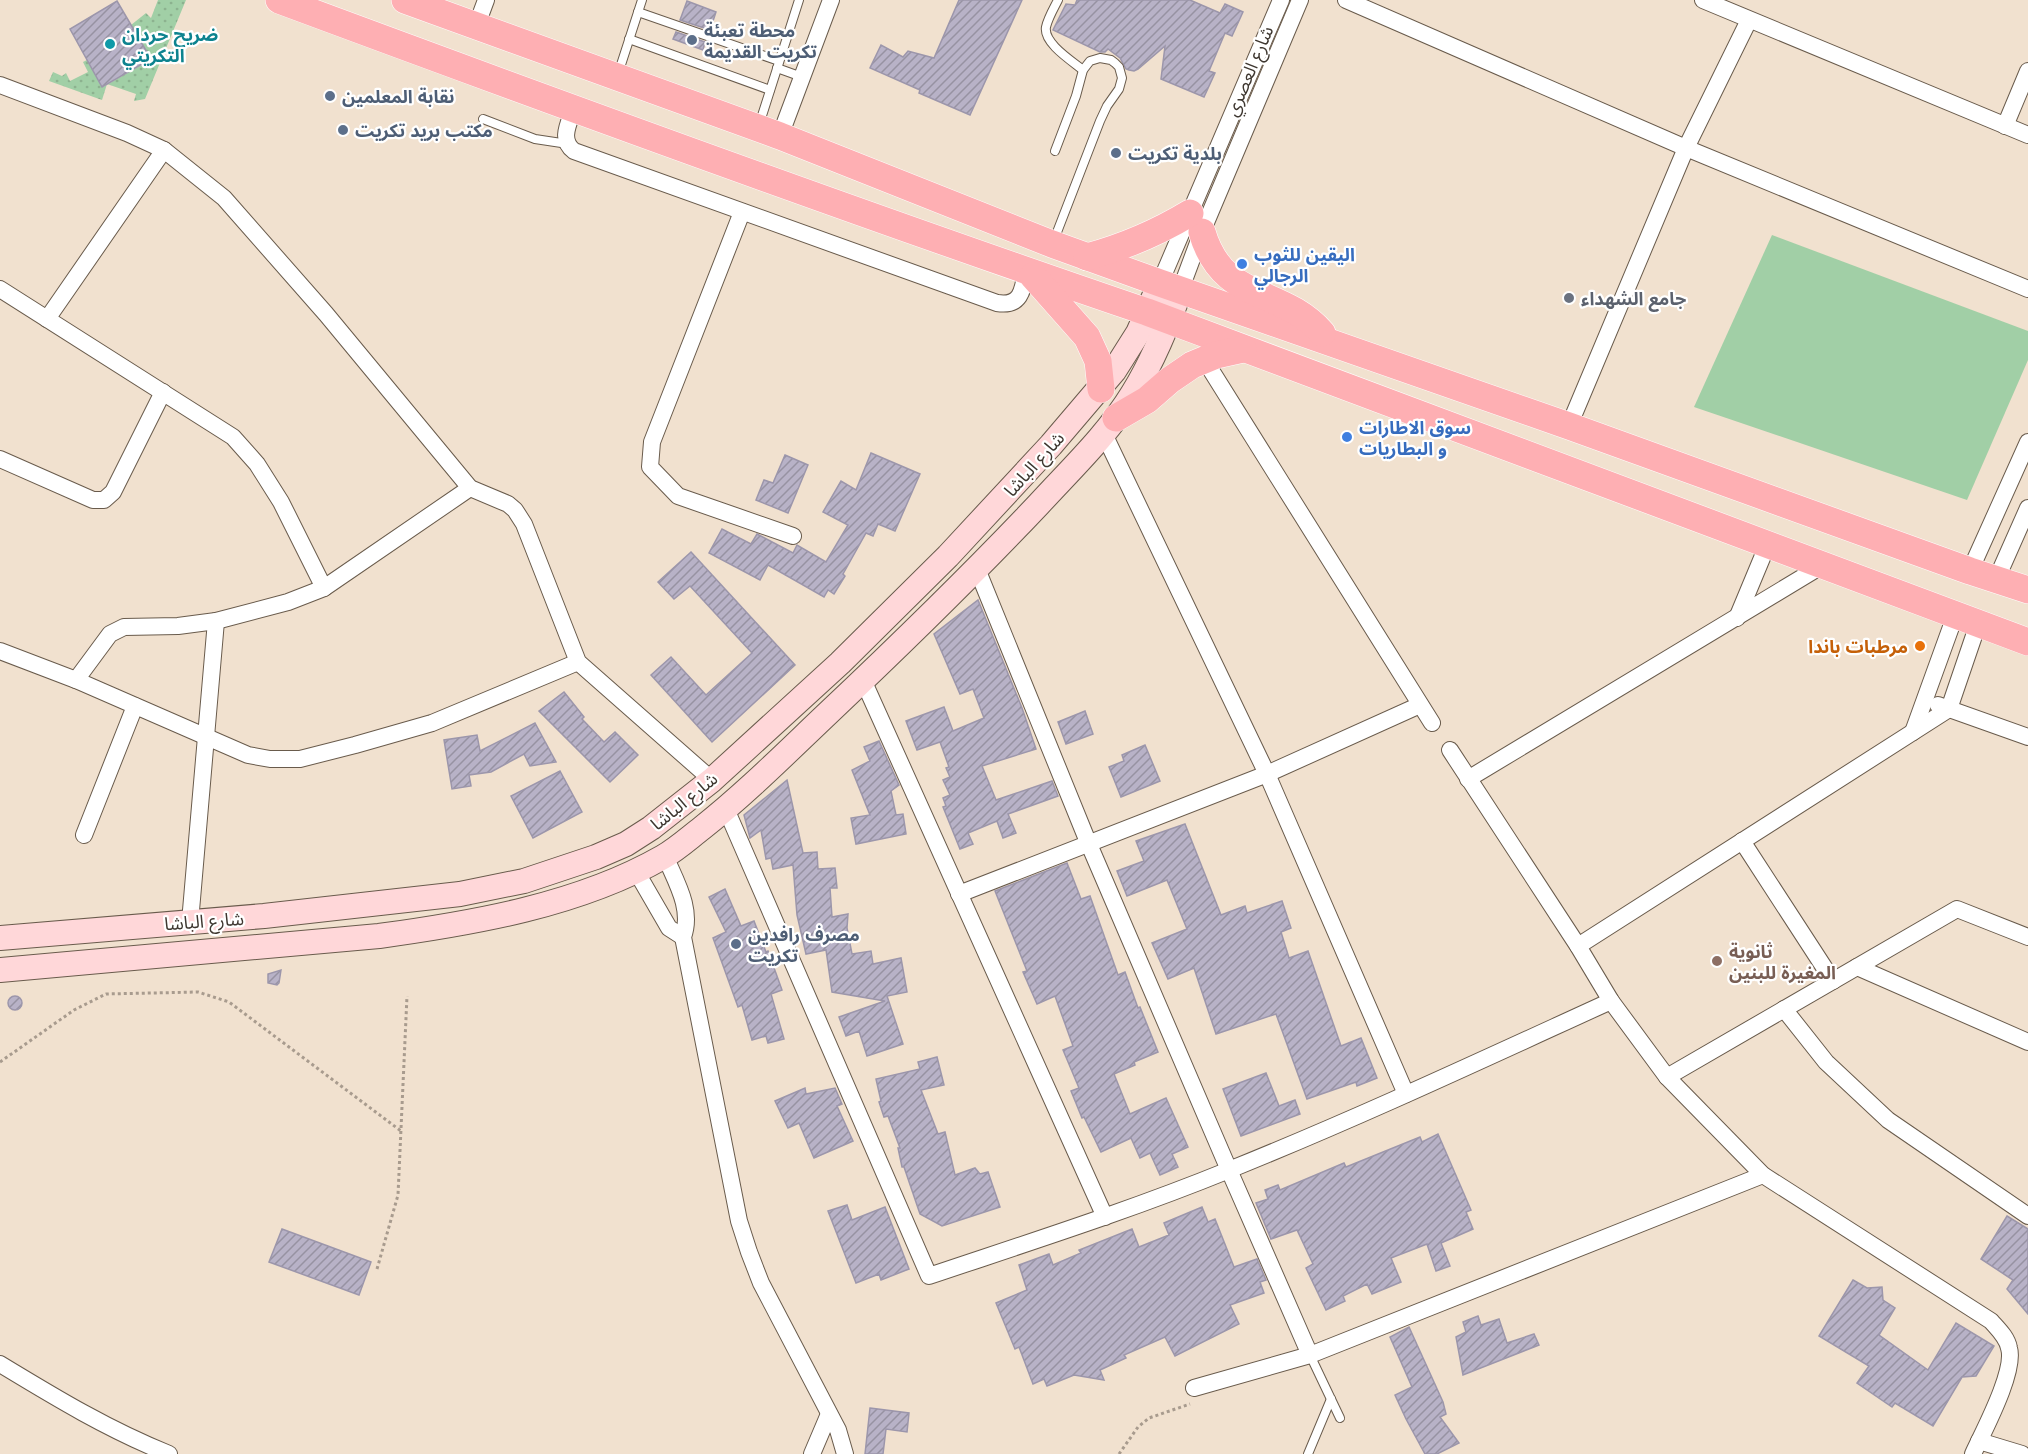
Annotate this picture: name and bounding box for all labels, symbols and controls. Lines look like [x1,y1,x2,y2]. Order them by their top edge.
place label: محطة تعبئة تكريت القديمة [704,19,818,63]
street label: شارع العصري [1220,22,1281,121]
place label: ضريح حردان التكريتي [122,23,218,70]
marker: محطة تعبئة تكريت القديمة [685,33,699,47]
marker: ضريح حردان التكريتي [103,37,117,51]
place label: نقابة المعلمين [342,85,454,108]
marker: نقابة المعلمين [323,89,337,103]
place label: مكتب بريد تكريت [355,119,493,142]
marker: مكتب بريد تكريت [336,123,350,137]
place label: بلدية تكريت [1128,142,1222,165]
marker: بلدية تكريت [1109,146,1123,160]
place label: اليقين للثوب الرجالي [1254,243,1355,290]
marker: اليقين للثوب الرجالي [1235,257,1249,271]
place label: جامع الشهداء [1581,287,1686,312]
marker: جامع الشهداء [1562,291,1576,305]
place label: سوق الاطارات و البطاريات [1359,416,1471,460]
street label: شارع الباشا [999,427,1071,503]
marker: سوق الاطارات و البطاريات [1340,430,1354,444]
place label: مرطبات باندا [1808,635,1908,658]
marker: مرطبات باندا [1913,639,1927,653]
street label: شارع الباشا [646,767,724,837]
street label: شارع الباشا [163,907,245,938]
place label: مصرف رافدين تكريت [748,923,860,967]
marker: مصرف رافدين تكريت [729,937,743,951]
place label: ثانوية المغيرة للبنين [1729,940,1836,984]
marker: ثانوية المغيرة للبنين [1710,954,1724,968]

